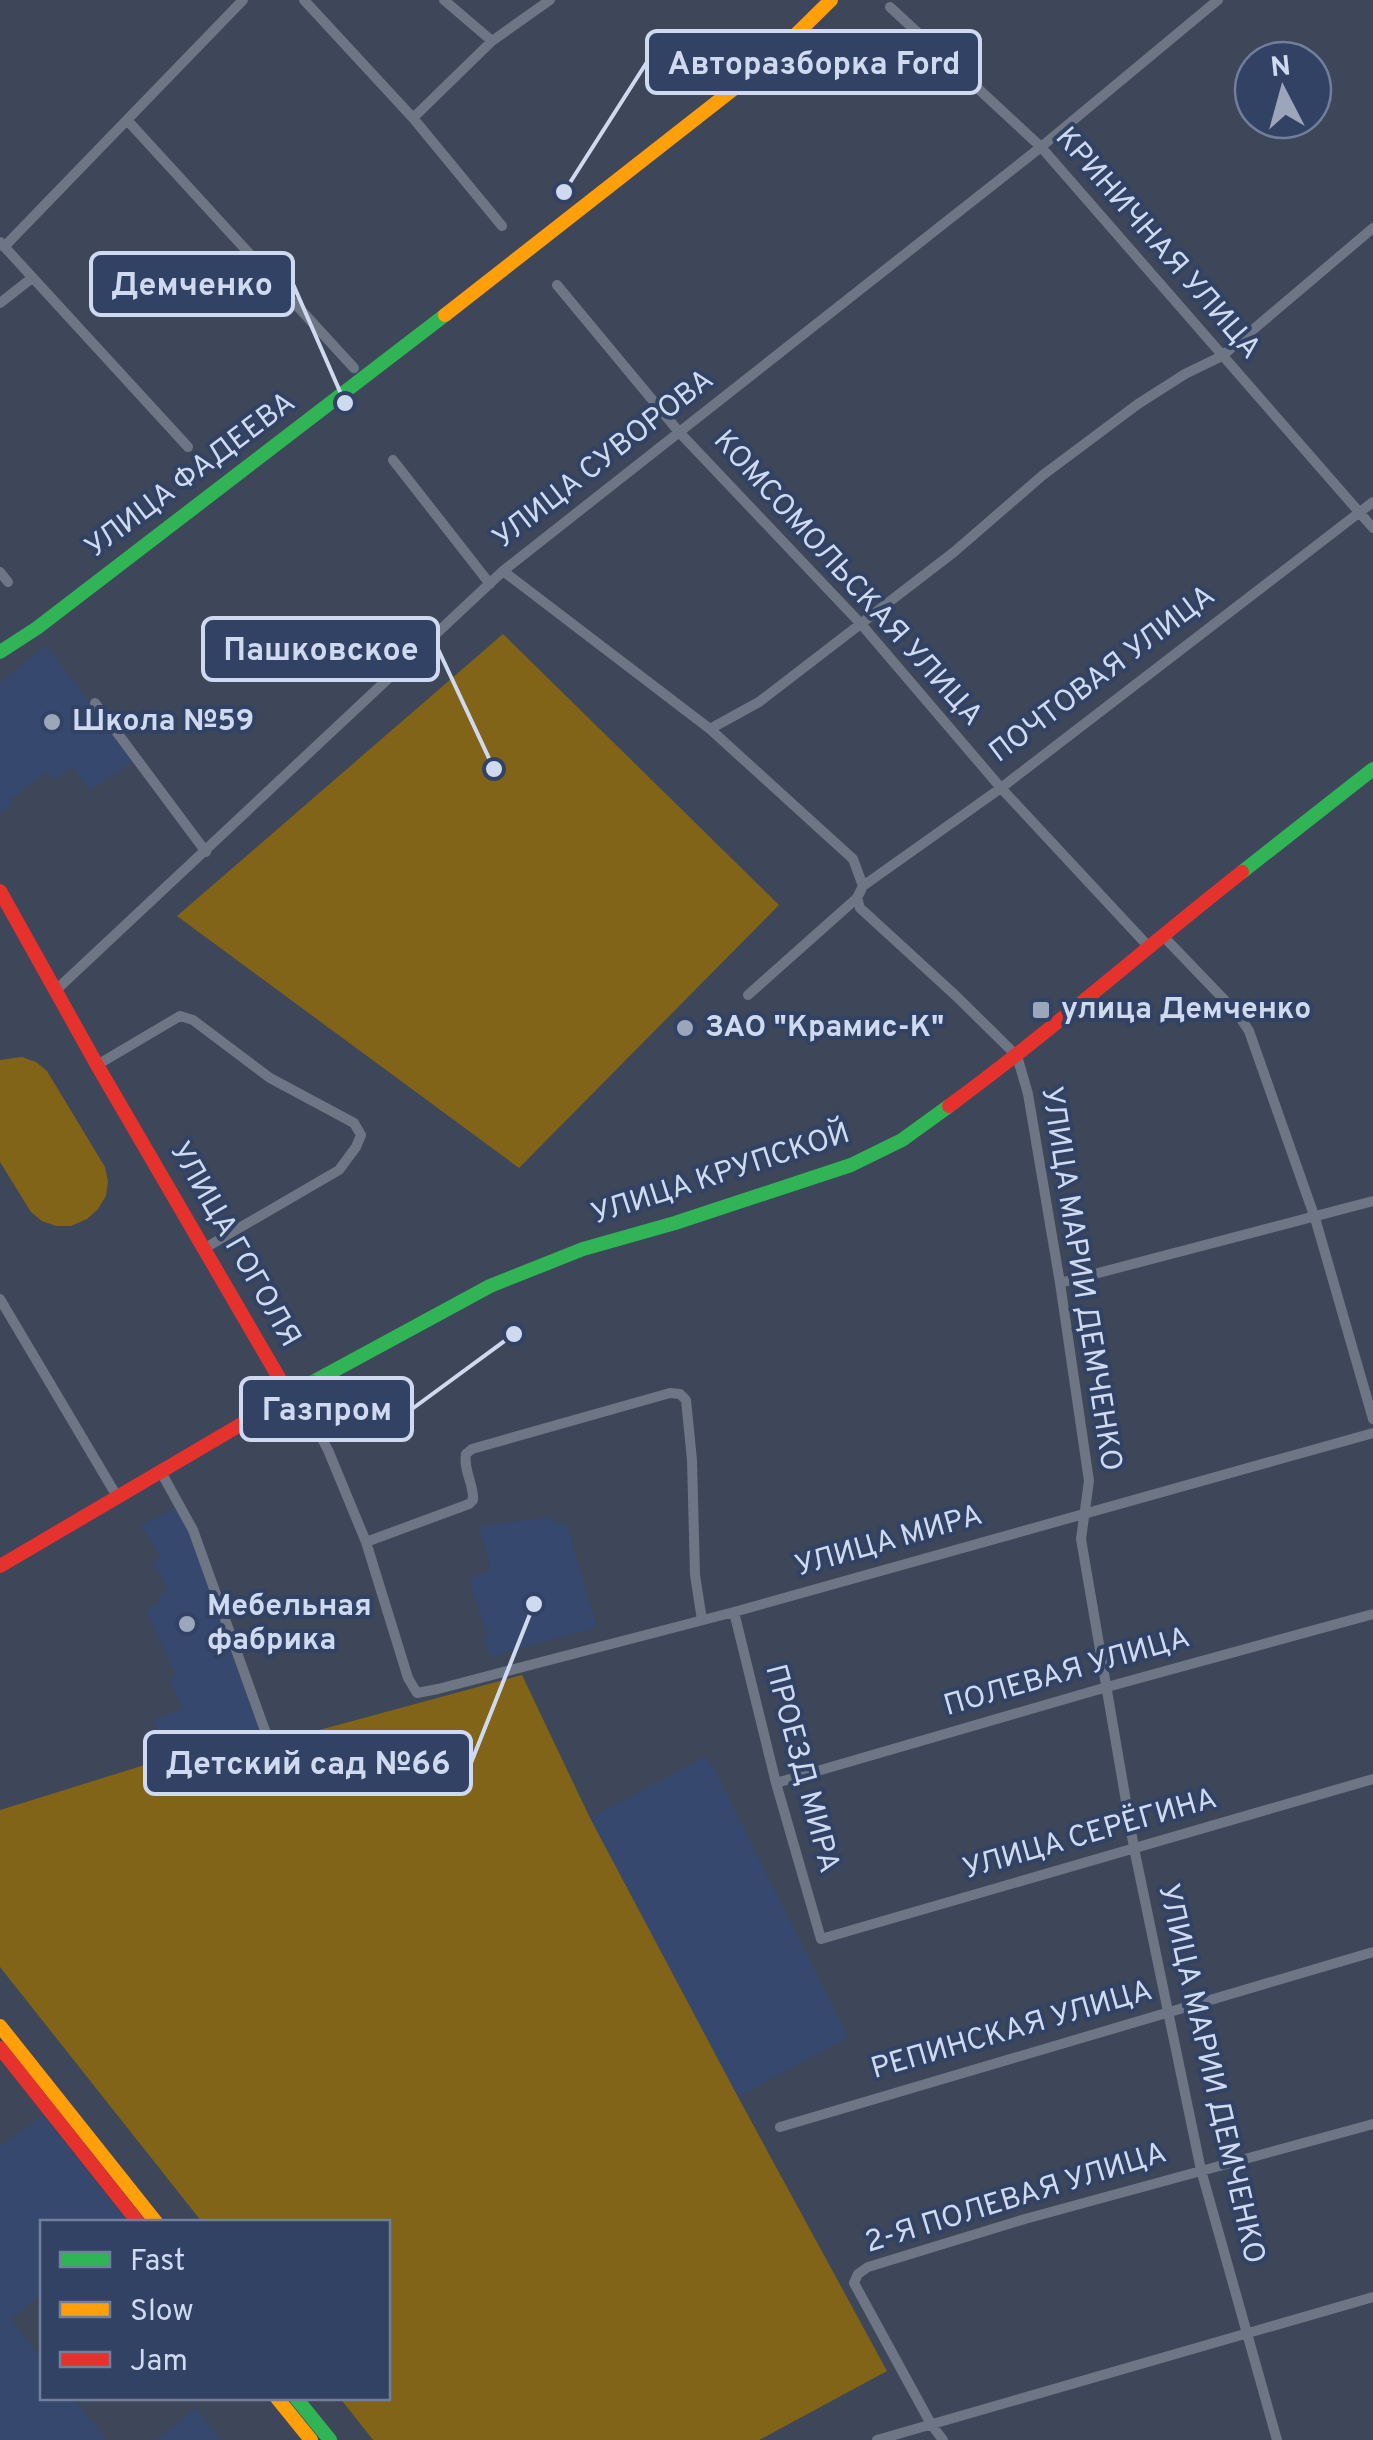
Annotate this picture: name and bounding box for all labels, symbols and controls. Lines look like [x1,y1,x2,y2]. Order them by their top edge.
callout: Авторазборка Ford [647,31,980,93]
north arrow [1233,40,1333,140]
text: Авторазборка Ford [668,46,960,86]
text: N [1269,49,1293,87]
street label: КРИНИЧНАЯ УЛИЦА [1046,120,1268,368]
callout: Демченко [91,253,293,315]
text: Демченко [111,267,273,307]
street label: УЛИЦА СУВОРОВА [486,362,722,558]
street label: УЛИЦА ФАДЕЕВА [79,385,303,567]
street label: КОМСОМОЛЬСКАЯ УЛИЦА [704,423,990,735]
street label: ПОЧТОВАЯ УЛИЦА [983,578,1223,772]
callout: Пашковское [203,618,438,680]
text: Пашковское [223,632,419,672]
place label: Школа №59 [72,704,254,741]
marker: Школа №59 [41,711,63,733]
place label: улица Демченко [1061,992,1311,1029]
marker: улица Демченко [1030,999,1052,1021]
place label: ЗАО "Крамис-К" [705,1010,944,1047]
marker: ЗАО "Крамис-К" [674,1017,696,1039]
street label: УЛИЦА МАРИИ ДЕМЧЕНКО [1031,1084,1129,1474]
street label: УЛИЦА КРУПСКОЙ [586,1113,855,1234]
street label: УЛИЦА ГОГОЛЯ [160,1136,308,1354]
callout: Газпром [241,1378,412,1440]
text: Газпром [262,1392,392,1432]
street label: УЛИЦА МИРА [791,1498,987,1586]
place label: Мебельная фабрика [207,1589,372,1660]
marker: Мебельная фабрика [176,1613,198,1635]
street label: ПОЛЕВАЯ УЛИЦА [940,1620,1194,1726]
street label: ПРОЕЗД МИРА [755,1661,847,1877]
callout: Детский сад №66 [145,1732,471,1794]
text: Детский сад №66 [165,1746,451,1786]
street label: УЛИЦА СЕРЁГИНА [958,1779,1221,1889]
street label: УЛИЦА МАРИИ ДЕМЧЕНКО [1148,1880,1272,2268]
street label: РЕПИНСКАЯ УЛИЦА [867,1973,1157,2089]
street label: 2-Я ПОЛЕВАЯ УЛИЦА [861,2136,1171,2262]
legend [40,2220,390,2400]
text: Fast [130,2244,185,2281]
text: Slow [130,2294,194,2331]
text: Jam [130,2344,188,2381]

